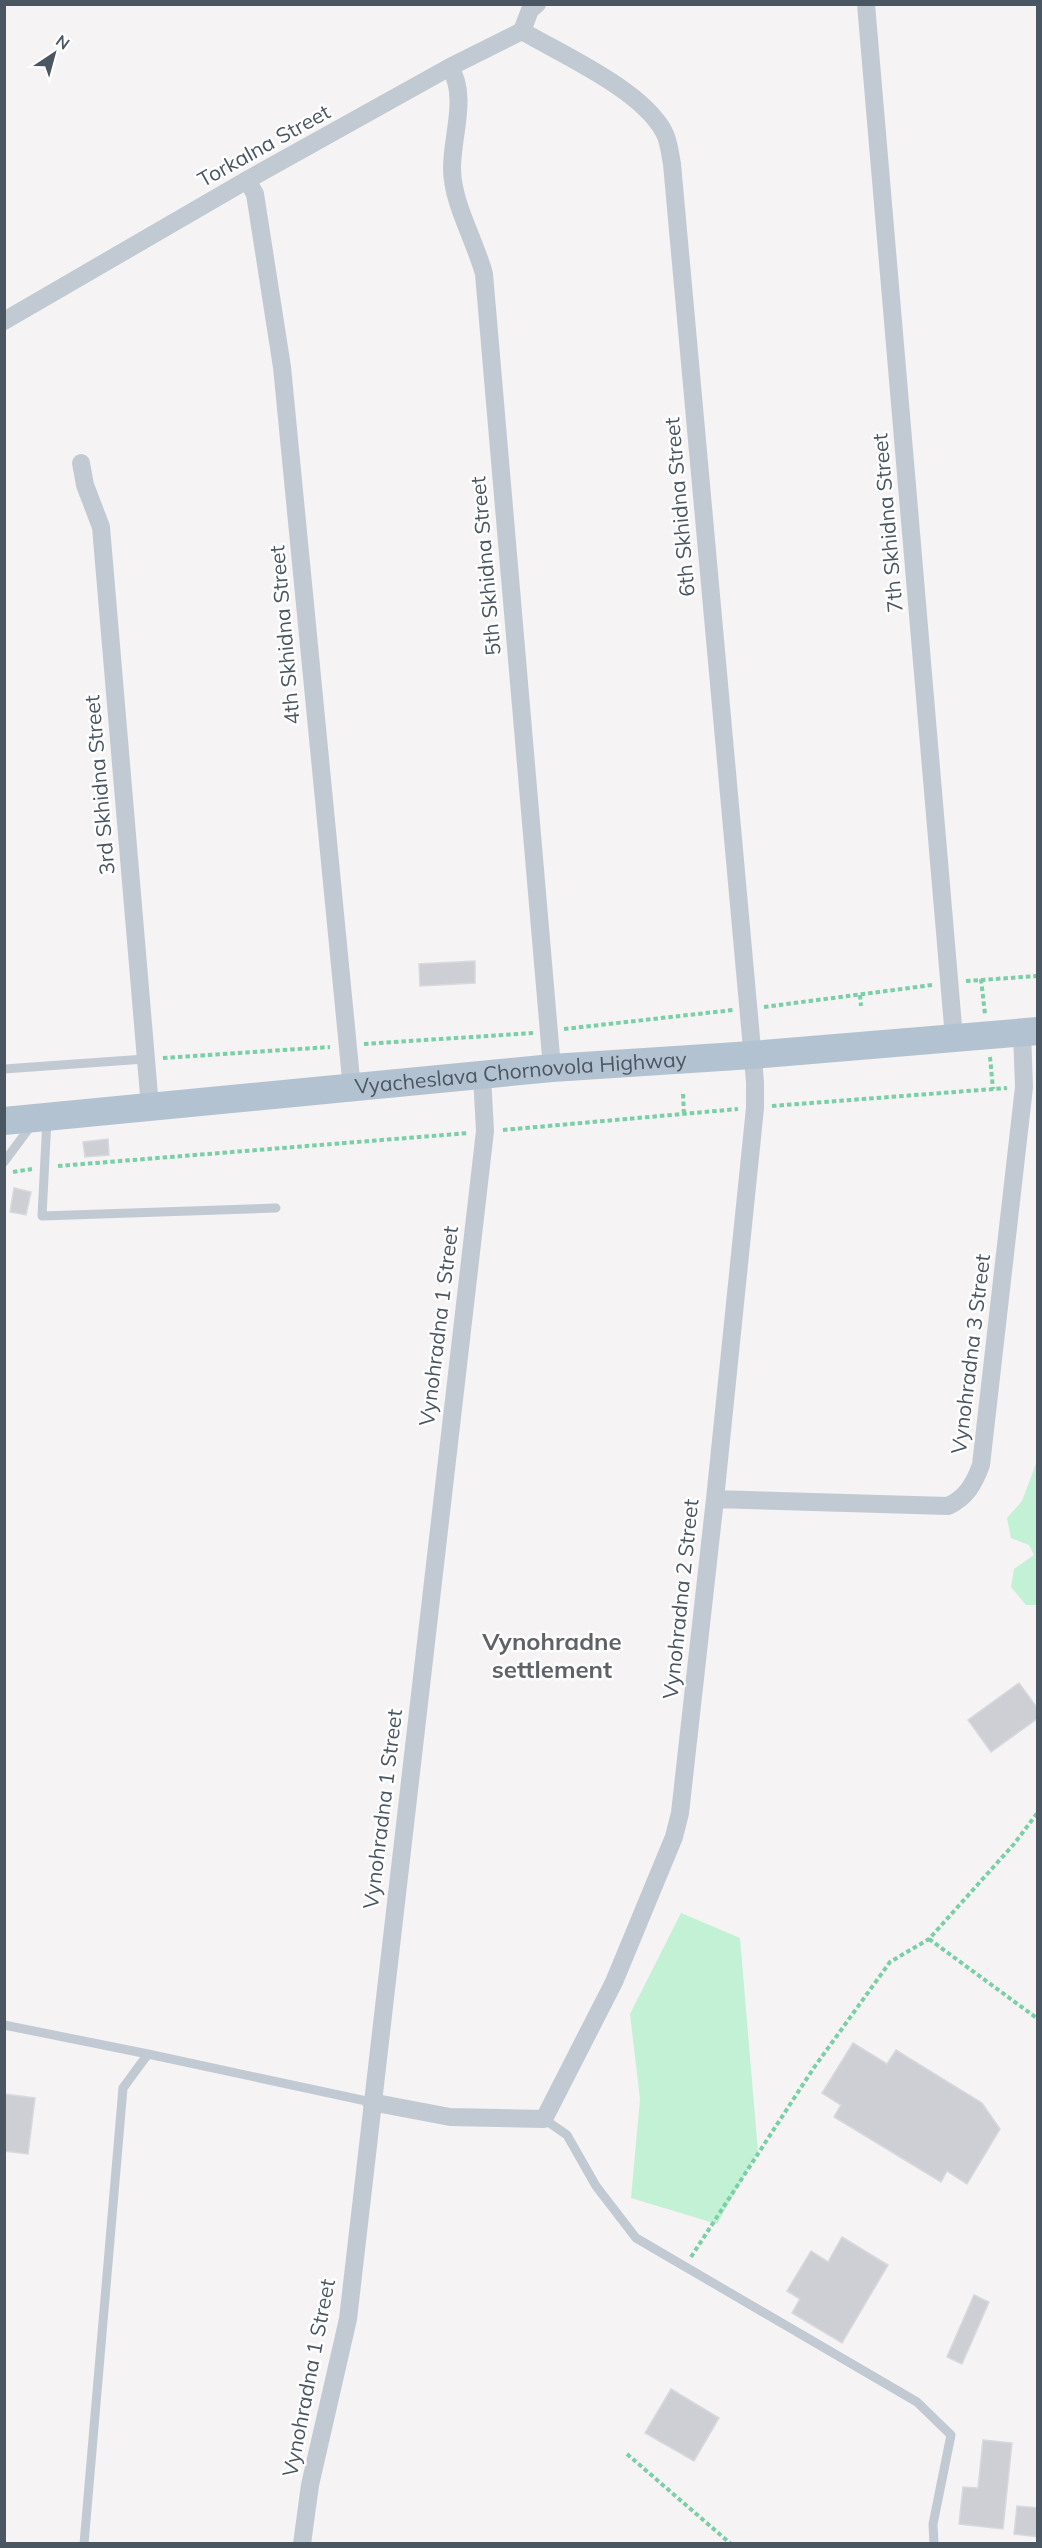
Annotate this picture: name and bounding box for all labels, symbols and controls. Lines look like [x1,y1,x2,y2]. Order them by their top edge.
north arrow [24,24,84,84]
text: N [52,30,74,54]
street label: Torkalna Street [193,98,334,192]
street label: 6th Skhidna Street [658,416,700,598]
street label: 7th Skhidna Street [866,432,908,614]
street label: 5th Skhidna Street [464,475,506,657]
street label: 4th Skhidna Street [263,544,305,726]
street label: 3rd Skhidna Street [78,694,120,876]
street label: Vyacheslava Chornovola Highway [354,1045,687,1099]
street label: Vynohradna 1 Street [413,1224,463,1427]
street label: Vynohradna 3 Street [945,1252,995,1455]
street label: Vynohradna 2 Street [657,1498,703,1700]
district label: Vynohradne settlement [481,1626,622,1684]
street label: Vynohradna 1 Street [357,1707,407,1910]
street label: Vynohradna 1 Street [276,2277,340,2479]

